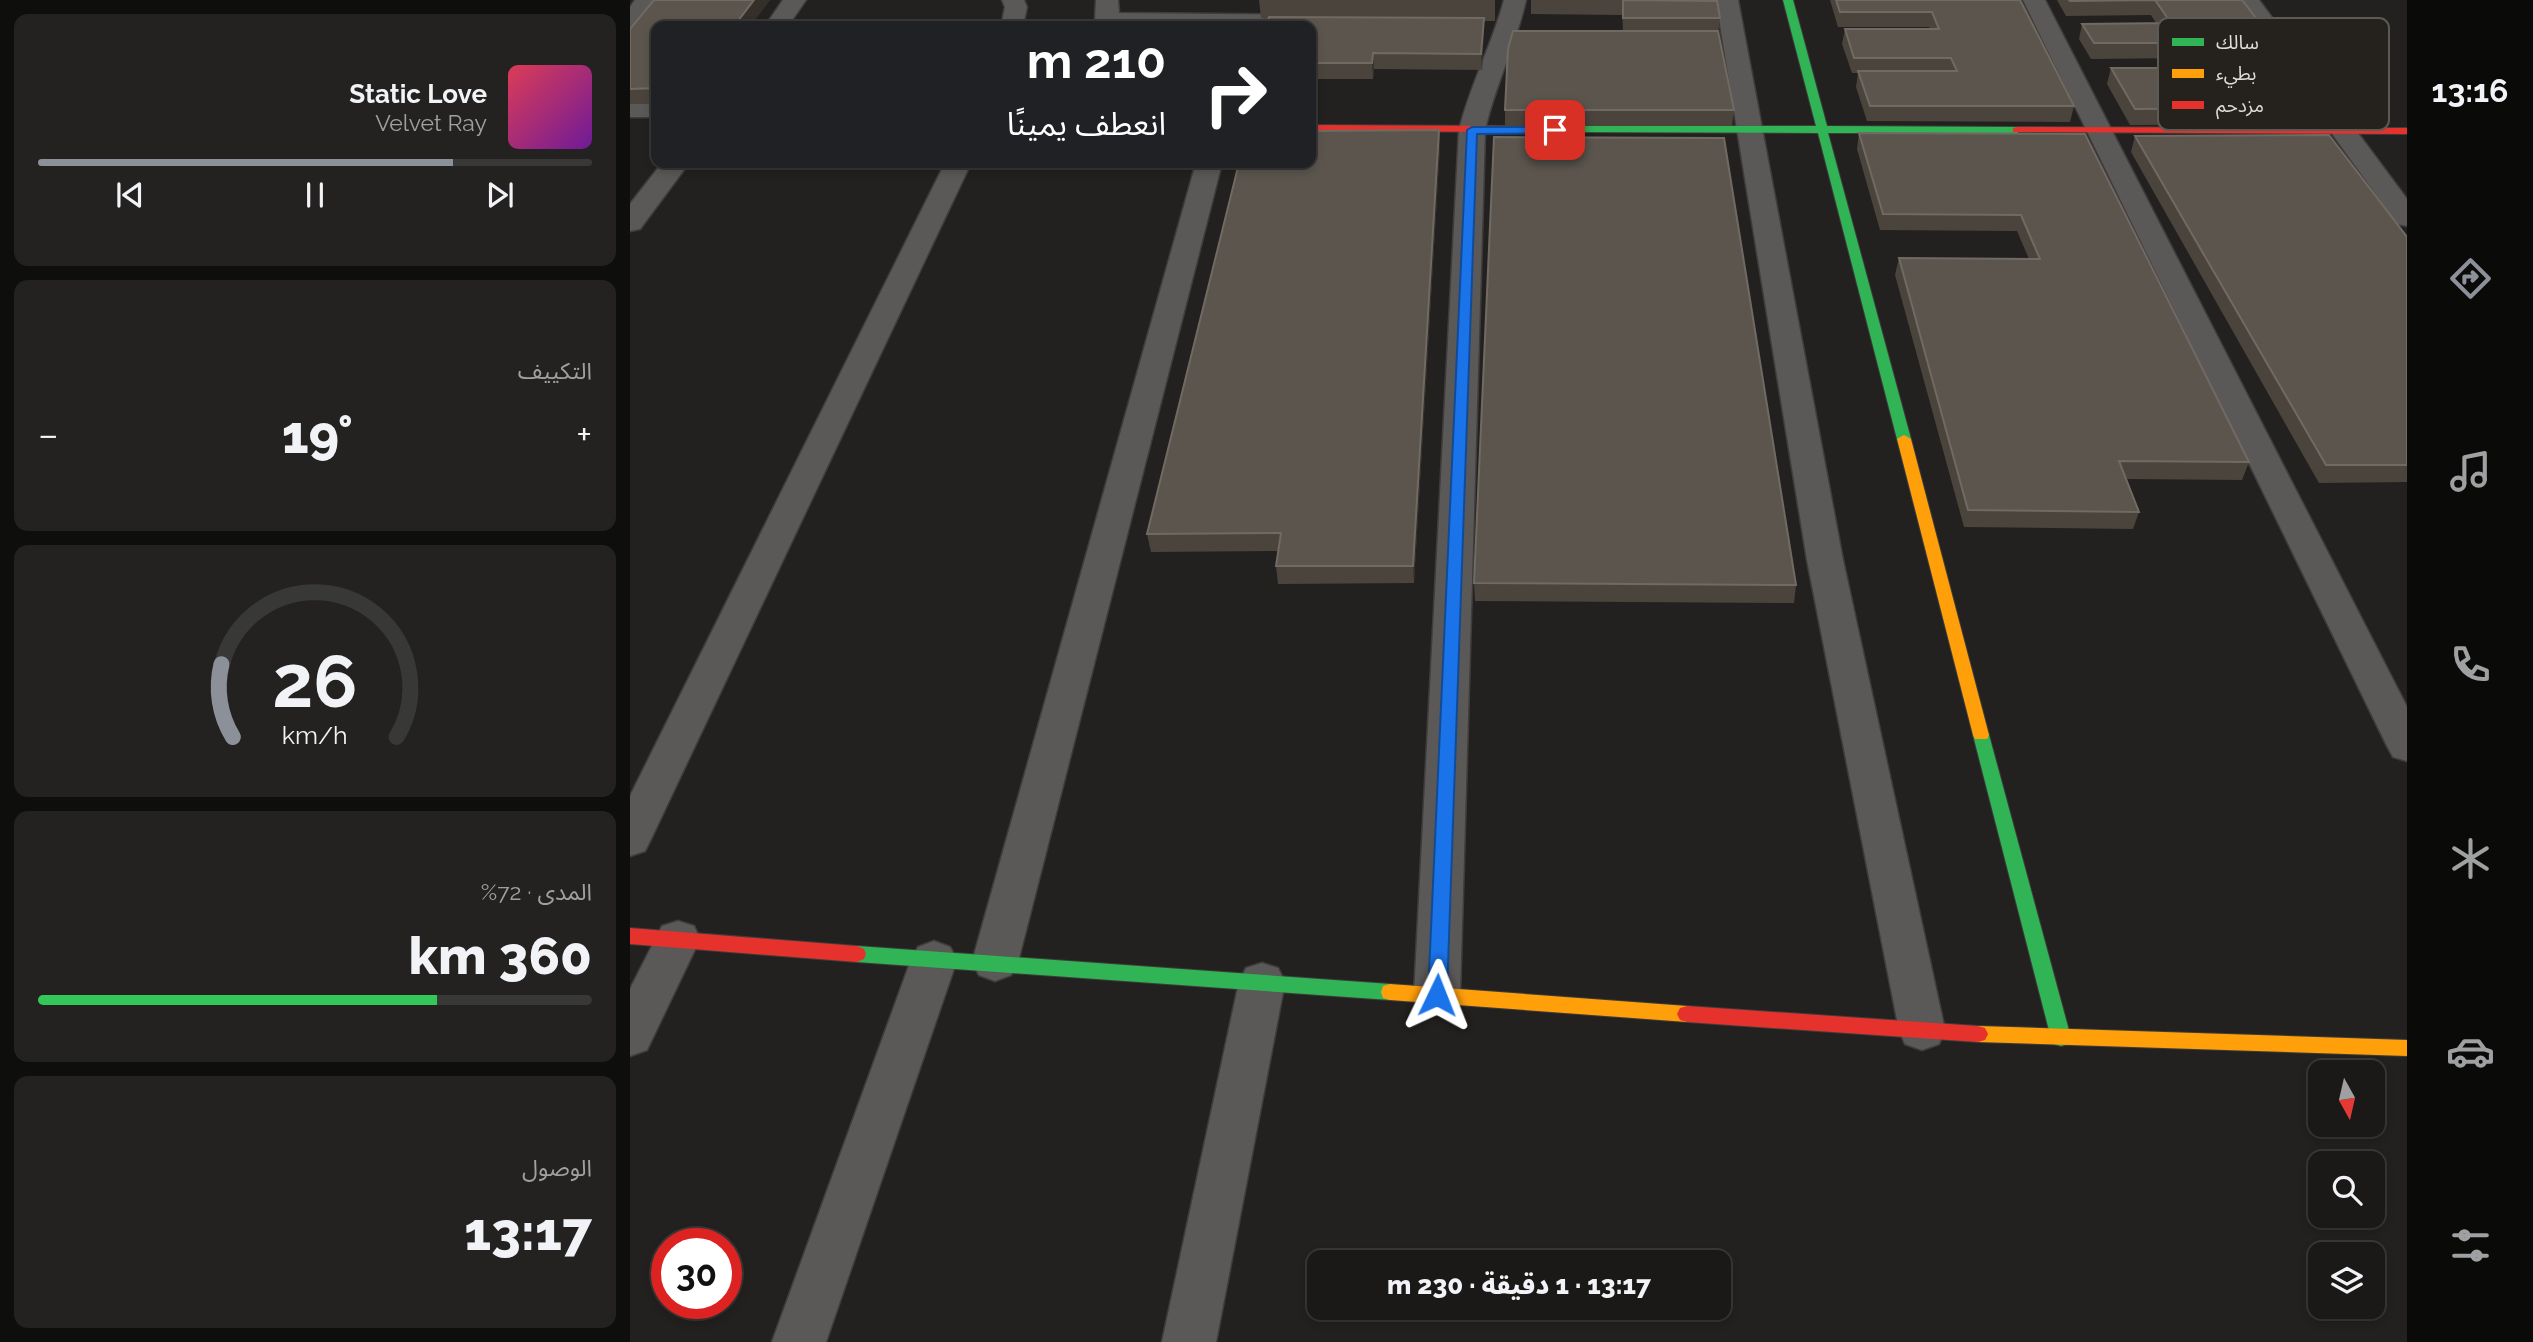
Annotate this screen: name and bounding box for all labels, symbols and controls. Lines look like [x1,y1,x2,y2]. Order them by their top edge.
legend [2158,18,2389,130]
text: سالك [2216,31,2259,53]
text: 210 m [1027,32,1166,89]
icon: right [1190,49,1281,140]
text: بطيء [2216,62,2256,88]
text: 13:16 [2432,72,2508,109]
text: Static Love [349,79,487,109]
text: مزدحم [2216,94,2264,120]
pin [1525,100,1585,160]
text: انعطف يمينًا [1007,105,1166,142]
text: Velvet Ray [375,109,487,136]
icon: arrive [1536,111,1574,149]
icon: previous [111,176,149,214]
icon: pause [296,176,334,214]
icon: next [481,176,519,214]
icon: directions [2446,254,2495,303]
text: التكييف [518,357,592,384]
text: 19° [282,404,353,465]
text: − [38,412,58,457]
text: + [576,412,592,457]
icon: music [2446,447,2495,496]
text: 26 [272,639,358,724]
icon: phone [2446,640,2495,689]
text: km/h [282,720,348,750]
icon: climate [2446,834,2495,883]
text: المدى · 72% [481,878,592,905]
text: 360 km [409,925,592,986]
position arrow [1400,958,1474,1032]
icon: car [2446,1027,2495,1076]
north arrow [2308,1060,2385,1138]
map controls [2308,1060,2385,1319]
button: search [2308,1151,2385,1228]
text: الوصول [522,1154,592,1181]
text: 13:17 [464,1201,592,1262]
icon: filters [2446,1221,2495,1270]
speed limit sign: 30 [651,1228,742,1319]
button: layers [2308,1242,2385,1319]
text: 13:17 · 1 دقيقة · 230 m [1387,1270,1651,1300]

